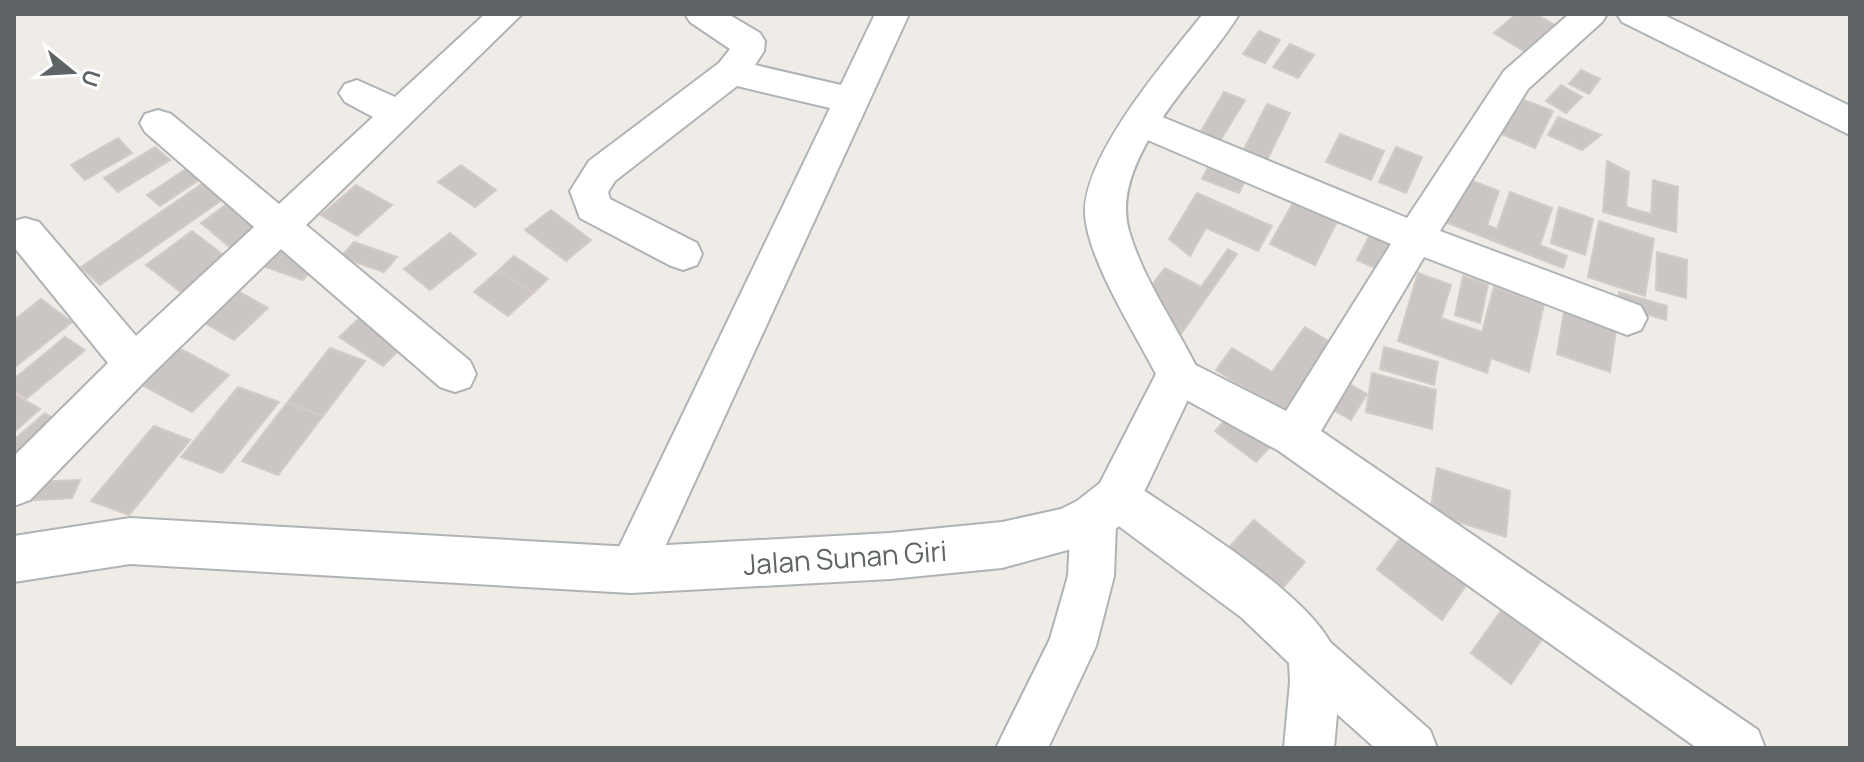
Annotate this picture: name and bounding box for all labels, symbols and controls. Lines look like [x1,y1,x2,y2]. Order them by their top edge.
north arrow [32,32,112,112]
text: U [74,66,108,90]
street label: Jalan Sunan Giri [742,531,948,583]

